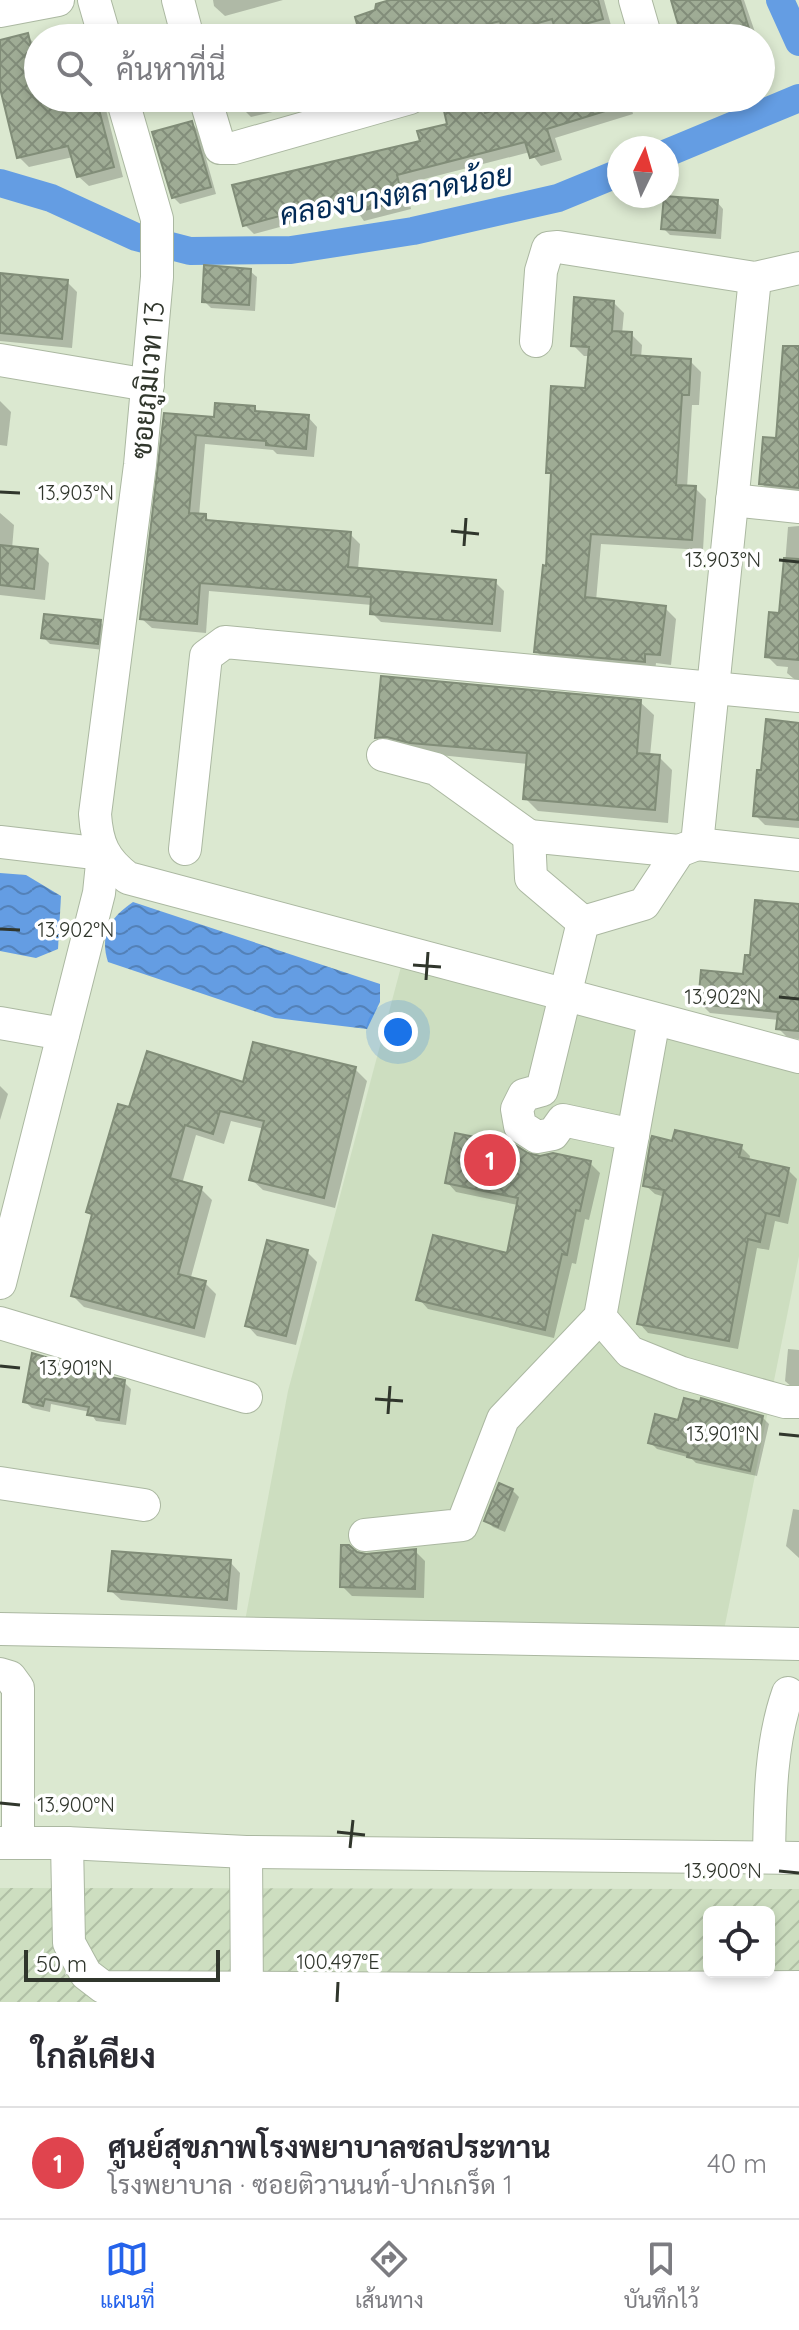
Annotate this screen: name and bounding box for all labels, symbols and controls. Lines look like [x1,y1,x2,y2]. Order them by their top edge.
search box [24,24,775,112]
icon: search [52,46,96,90]
text: ค้นหาที่นี่ [116,50,226,88]
north arrow [607,136,679,208]
water label: คลองบางตลาดน้อย [276,155,516,233]
street label: ซอยภูมิเวท 13 [123,300,174,461]
text: 13.903°N [38,480,114,505]
text: 13.903°N [685,547,761,572]
text: 13.902°N [38,917,114,942]
text: 13.902°N [685,984,761,1009]
your location [378,1012,418,1052]
pin: 1 [464,1130,516,1190]
text: 13.901°N [39,1355,113,1380]
text: 13.901°N [686,1421,760,1446]
text: 13.900°N [37,1792,115,1817]
text: 13.900°N [684,1858,762,1883]
map controls [703,1906,775,1978]
button: locate [703,1906,775,1978]
scale bar [24,1946,220,1982]
text: 100.497°E [296,1949,380,1974]
text: 50 m [36,1950,87,1978]
text: ใกล้เคียง [32,2034,156,2077]
text: ศูนย์สุขภาพโรงพยาบาลชลประทาน [108,2128,551,2166]
text: 1 [53,2147,63,2180]
text: 40 m [707,2147,767,2180]
text: โรงพยาบาล · ซอยติวานนท์-ปากเกร็ด 1 [108,2168,513,2201]
tab: แผนที่ [100,2237,155,2314]
tab: เส้นทาง [355,2237,424,2314]
tab: บันทึกไว้ [624,2237,699,2314]

